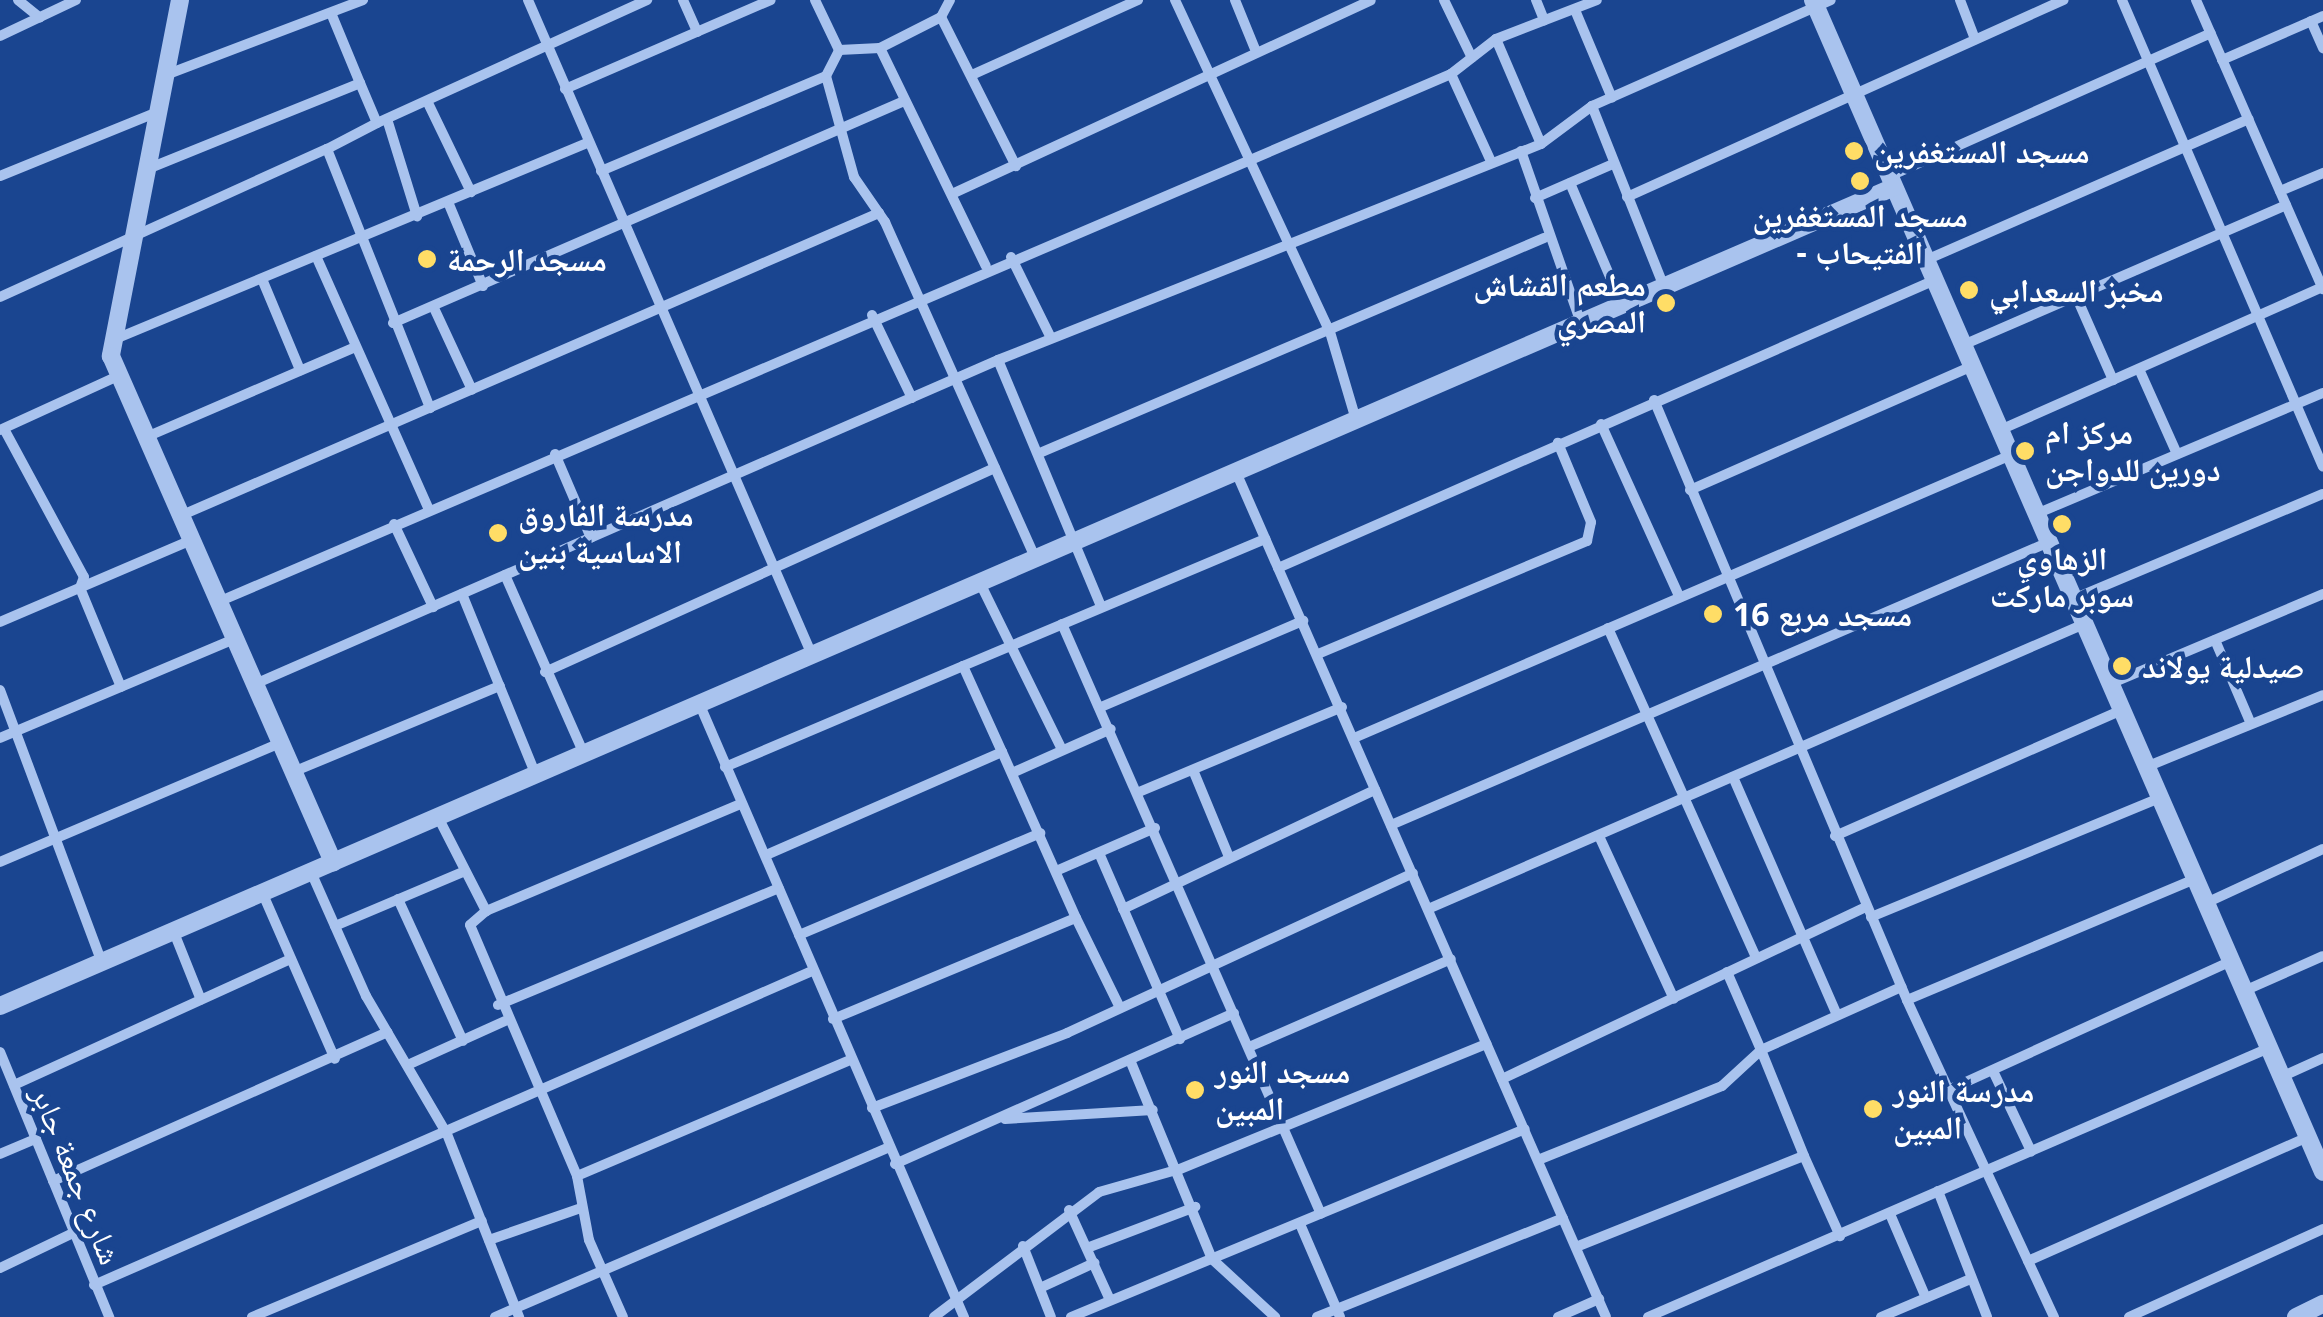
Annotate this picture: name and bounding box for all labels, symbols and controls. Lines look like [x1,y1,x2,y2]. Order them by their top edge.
place label: مسجد المستغفرين [1874,132,2090,170]
marker: مسجد المستغفرين [1843,140,1865,162]
marker: مسجد المستغفرين - الفتيحاب [1849,170,1871,192]
place label: مسجد المستغفرين - الفتيحاب [1752,197,1968,272]
place label: مسجد الرحمة [447,240,607,278]
marker: مسجد الرحمة [416,248,438,270]
place label: مطعم القشاش المصري [1473,266,1646,341]
place label: مخبز السعدابي [1989,271,2164,309]
marker: مخبز السعدابي [1958,279,1980,301]
marker: مطعم القشاش المصري [1655,292,1677,314]
place label: مركز ام دورين للدواجن [2045,414,2221,489]
marker: مركز ام دورين للدواجن [2014,440,2036,462]
place label: مدرسة الفاروق الاساسية بنين [518,496,694,571]
marker: الزهاوي سوبر ماركت [2051,513,2073,535]
marker: مدرسة الفاروق الاساسية بنين [487,522,509,544]
place label: الزهاوي سوبر ماركت [1990,540,2134,615]
place label: مسجد مربع 16 [1733,595,1912,633]
marker: مسجد مربع 16 [1702,603,1724,625]
place label: صيدلية يولاند [2142,647,2305,685]
marker: صيدلية يولاند [2111,655,2133,677]
place label: مسجد النور المبين [1215,1053,1350,1128]
place label: مدرسة النور المبين [1893,1072,2034,1147]
marker: مسجد النور المبين [1184,1079,1206,1101]
street label: شارع جمعة جابر [24,1080,130,1270]
marker: مدرسة النور المبين [1862,1098,1884,1120]

